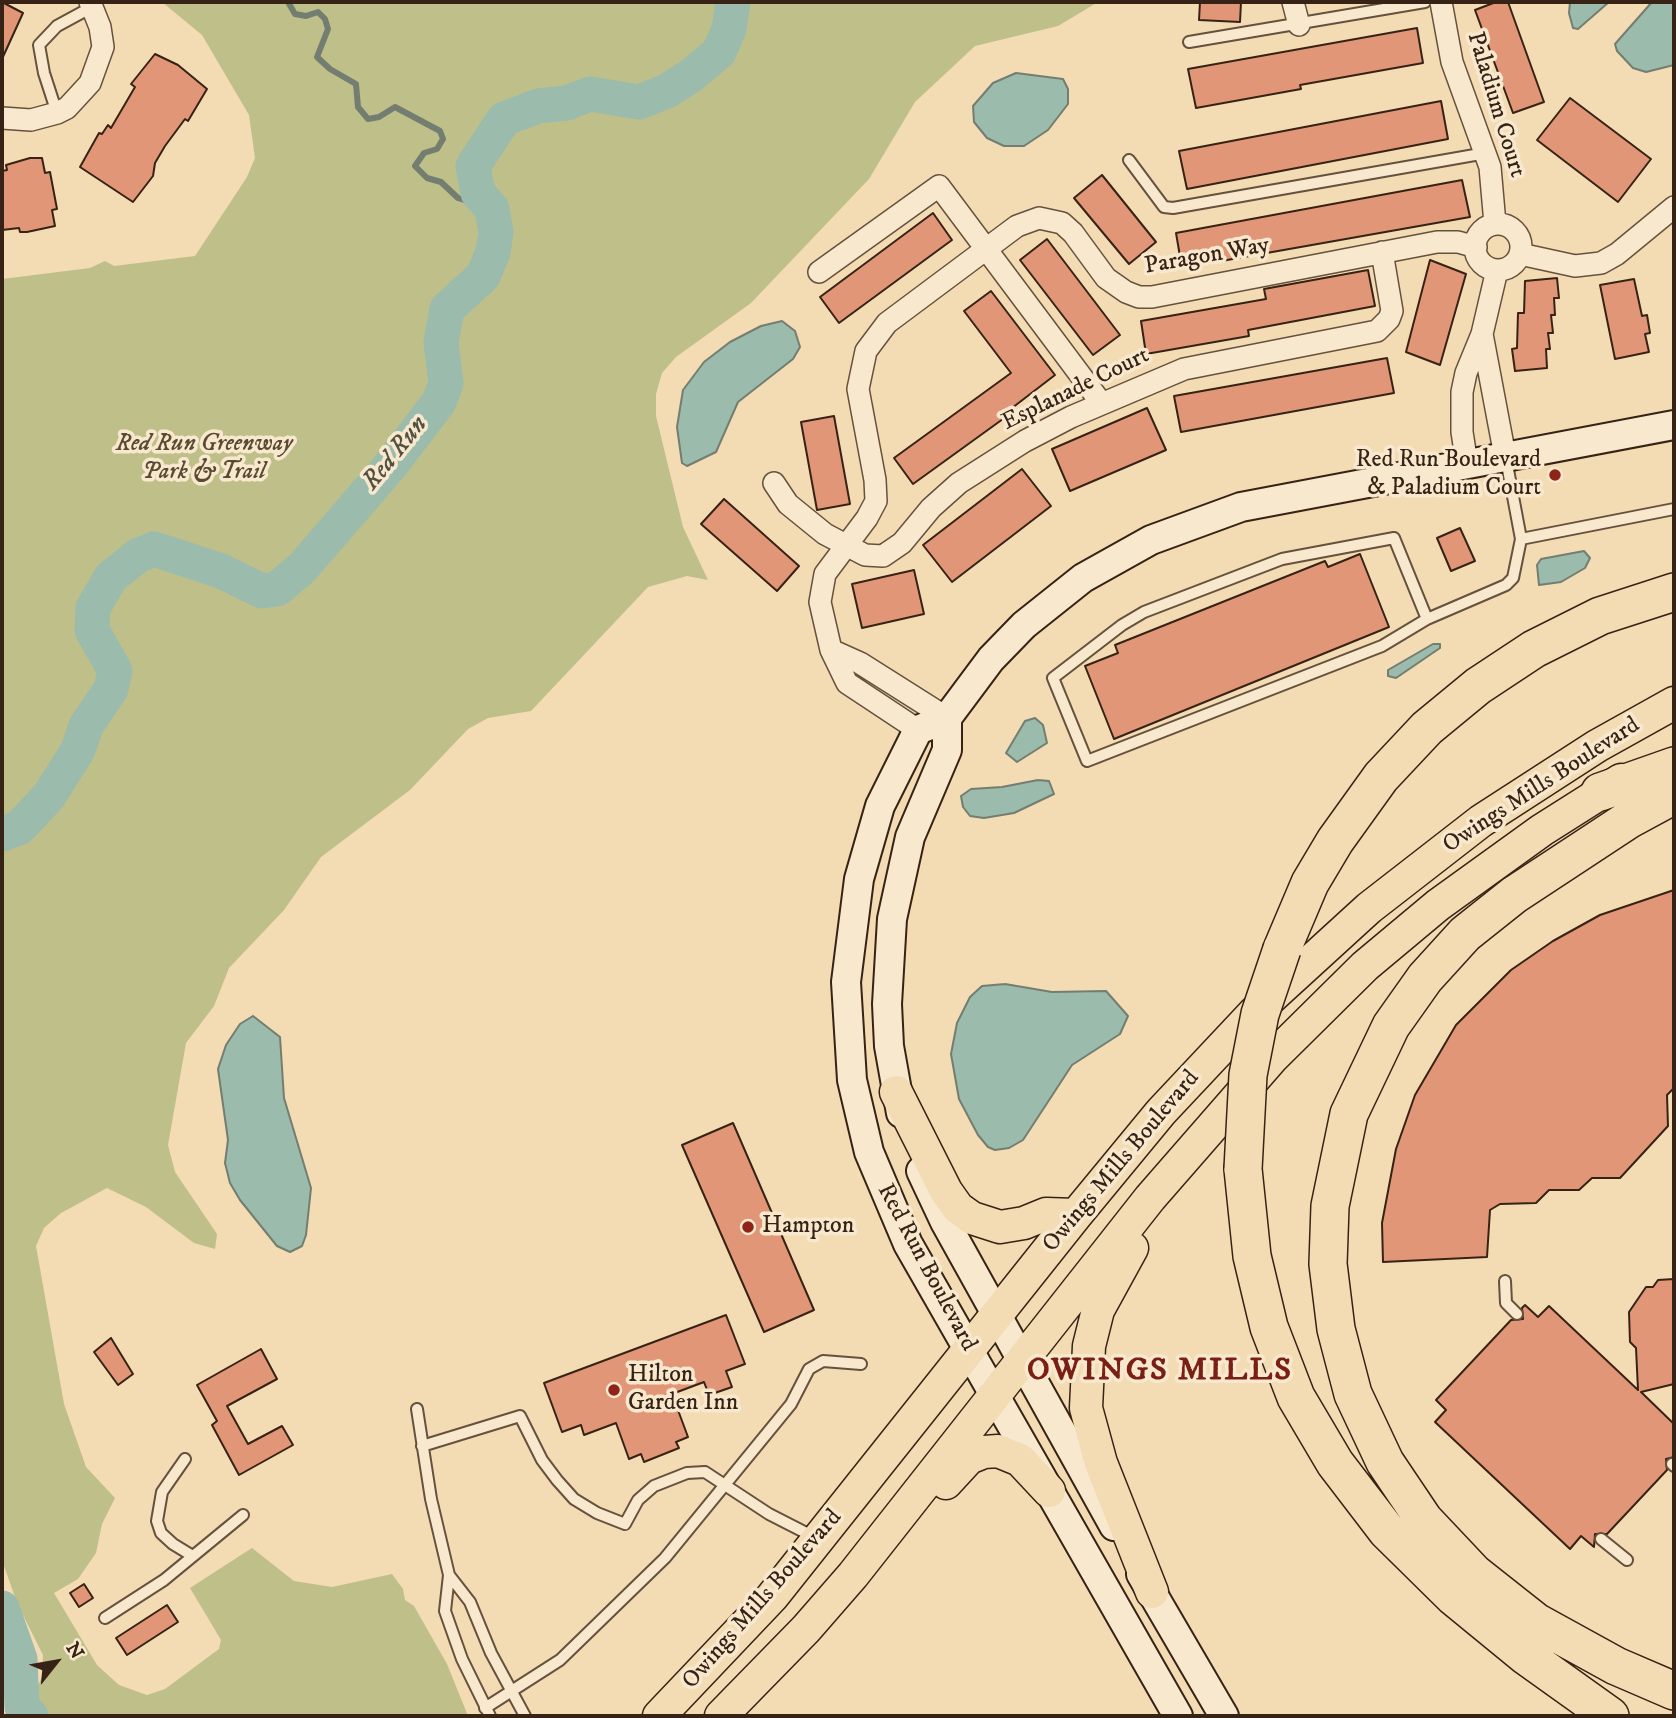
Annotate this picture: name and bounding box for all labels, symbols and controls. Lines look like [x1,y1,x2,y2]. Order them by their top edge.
street label: Paladium Court [1459,29,1531,181]
street label: Paragon Way [1142,232,1272,282]
street label: Esplanade Court [998,342,1154,438]
water label: Red Run [357,411,435,497]
park label: Red Run Greenway Park & Trail [116,431,292,487]
place label: Red Run Boulevard & Paladium Court [1356,447,1541,503]
marker: Red Run Boulevard & Paladium Court [1547,467,1563,483]
street label: Owings Mills Boulevard [1438,712,1646,860]
street label: Owings Mills Boulevard [1037,1065,1207,1259]
street label: Red Run Boulevard [870,1179,982,1357]
place label: Hampton [762,1213,854,1241]
marker: Hampton [740,1219,756,1235]
district label: OWINGS MILLS [1028,1353,1292,1391]
place label: Hilton Garden Inn [628,1362,738,1418]
marker: Hilton Garden Inn [606,1382,622,1398]
street label: Owings Mills Boulevard [677,1504,849,1696]
north arrow [21,1627,91,1697]
text: N [61,1638,88,1664]

